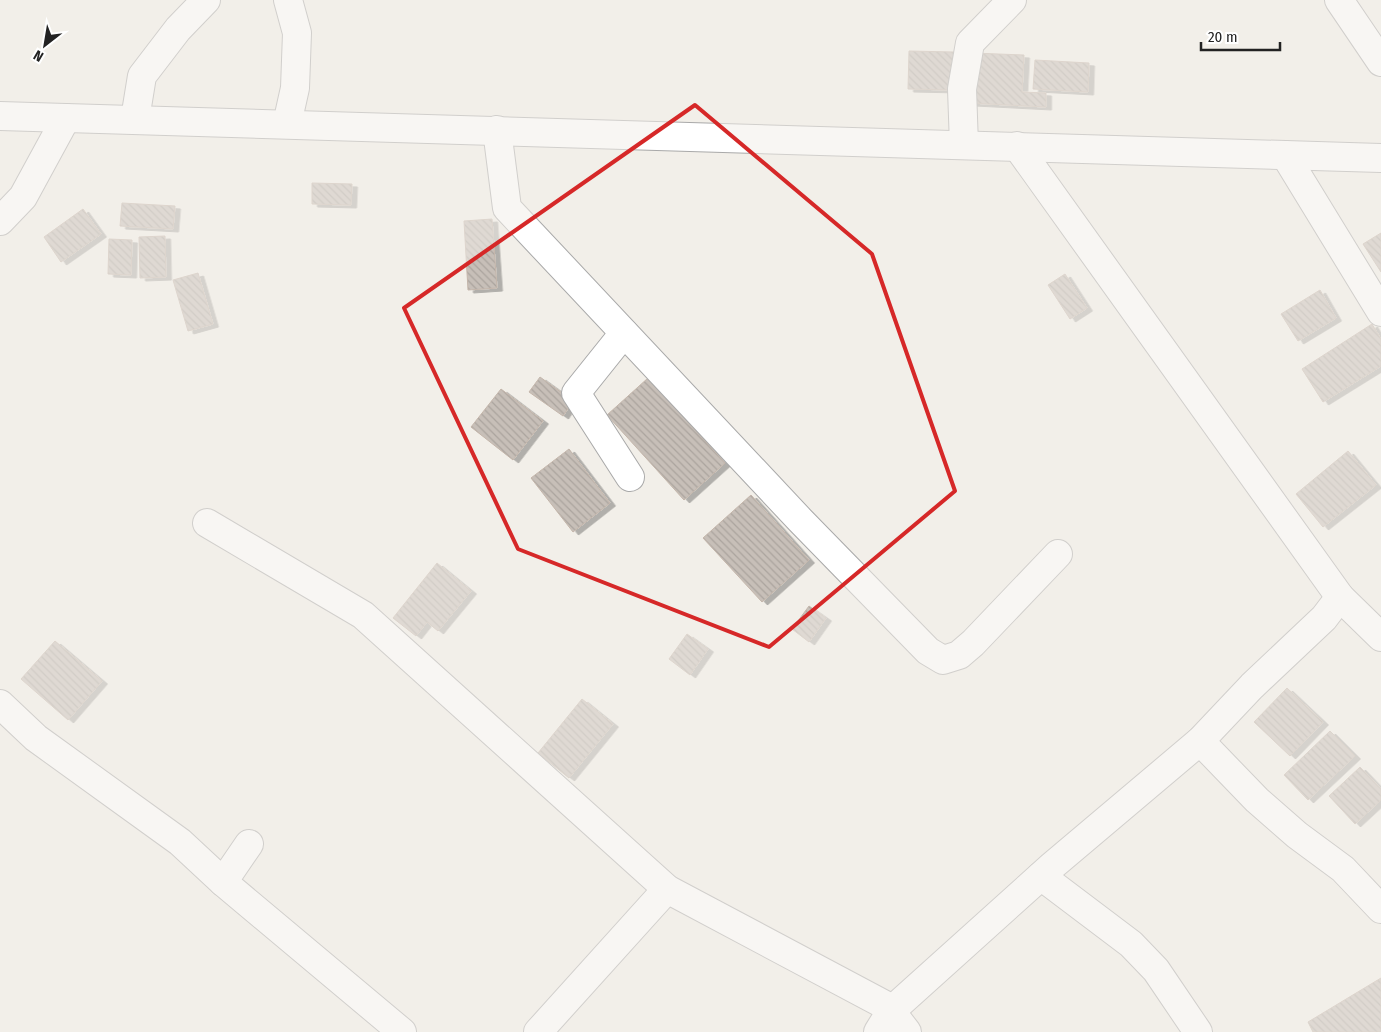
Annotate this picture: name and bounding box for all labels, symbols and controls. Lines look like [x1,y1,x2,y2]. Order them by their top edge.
north arrow [20,20,70,70]
scale bar [1201,20,1280,52]
text: 20 m [1208,28,1238,46]
text: N [31,46,47,65]

